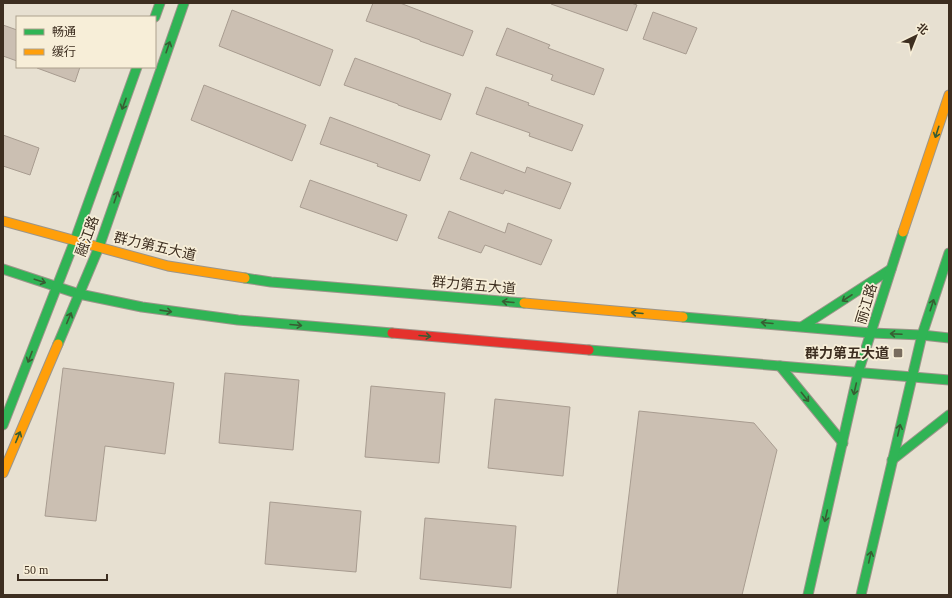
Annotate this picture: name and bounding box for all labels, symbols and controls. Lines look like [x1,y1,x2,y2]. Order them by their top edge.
legend [16,16,156,68]
north arrow [896,16,936,56]
text: 北 [915,21,931,37]
text: 畅通 [52,25,76,39]
one-way arrow [165,42,173,54]
text: 缓行 [52,45,76,59]
one-way arrow [119,97,127,109]
one-way arrow [932,126,940,138]
one-way arrow [113,191,121,203]
street label: 融江路 [73,214,102,258]
street label: 群力第五大道 [112,229,198,263]
street label: 群力第五大道 [431,273,517,297]
one-way arrow [33,278,46,285]
street label: 丽江路 [853,282,880,326]
one-way arrow [842,294,853,302]
one-way arrow [501,298,514,305]
one-way arrow [929,298,936,311]
one-way arrow [159,307,172,315]
one-way arrow [631,309,644,316]
one-way arrow [66,312,74,324]
one-way arrow [761,320,774,327]
one-way arrow [289,322,302,329]
one-way arrow [890,330,903,338]
one-way arrow [418,333,431,340]
place label: 群力第五大道 [805,345,889,361]
marker: 群力第五大道 [892,347,904,359]
one-way arrow [25,350,33,362]
one-way arrow [850,383,858,396]
one-way arrow [801,391,809,402]
one-way arrow [896,424,904,437]
one-way arrow [15,432,23,444]
one-way arrow [822,509,830,522]
one-way arrow [866,551,874,564]
scale bar [18,556,107,582]
text: 50 m [24,563,49,577]

